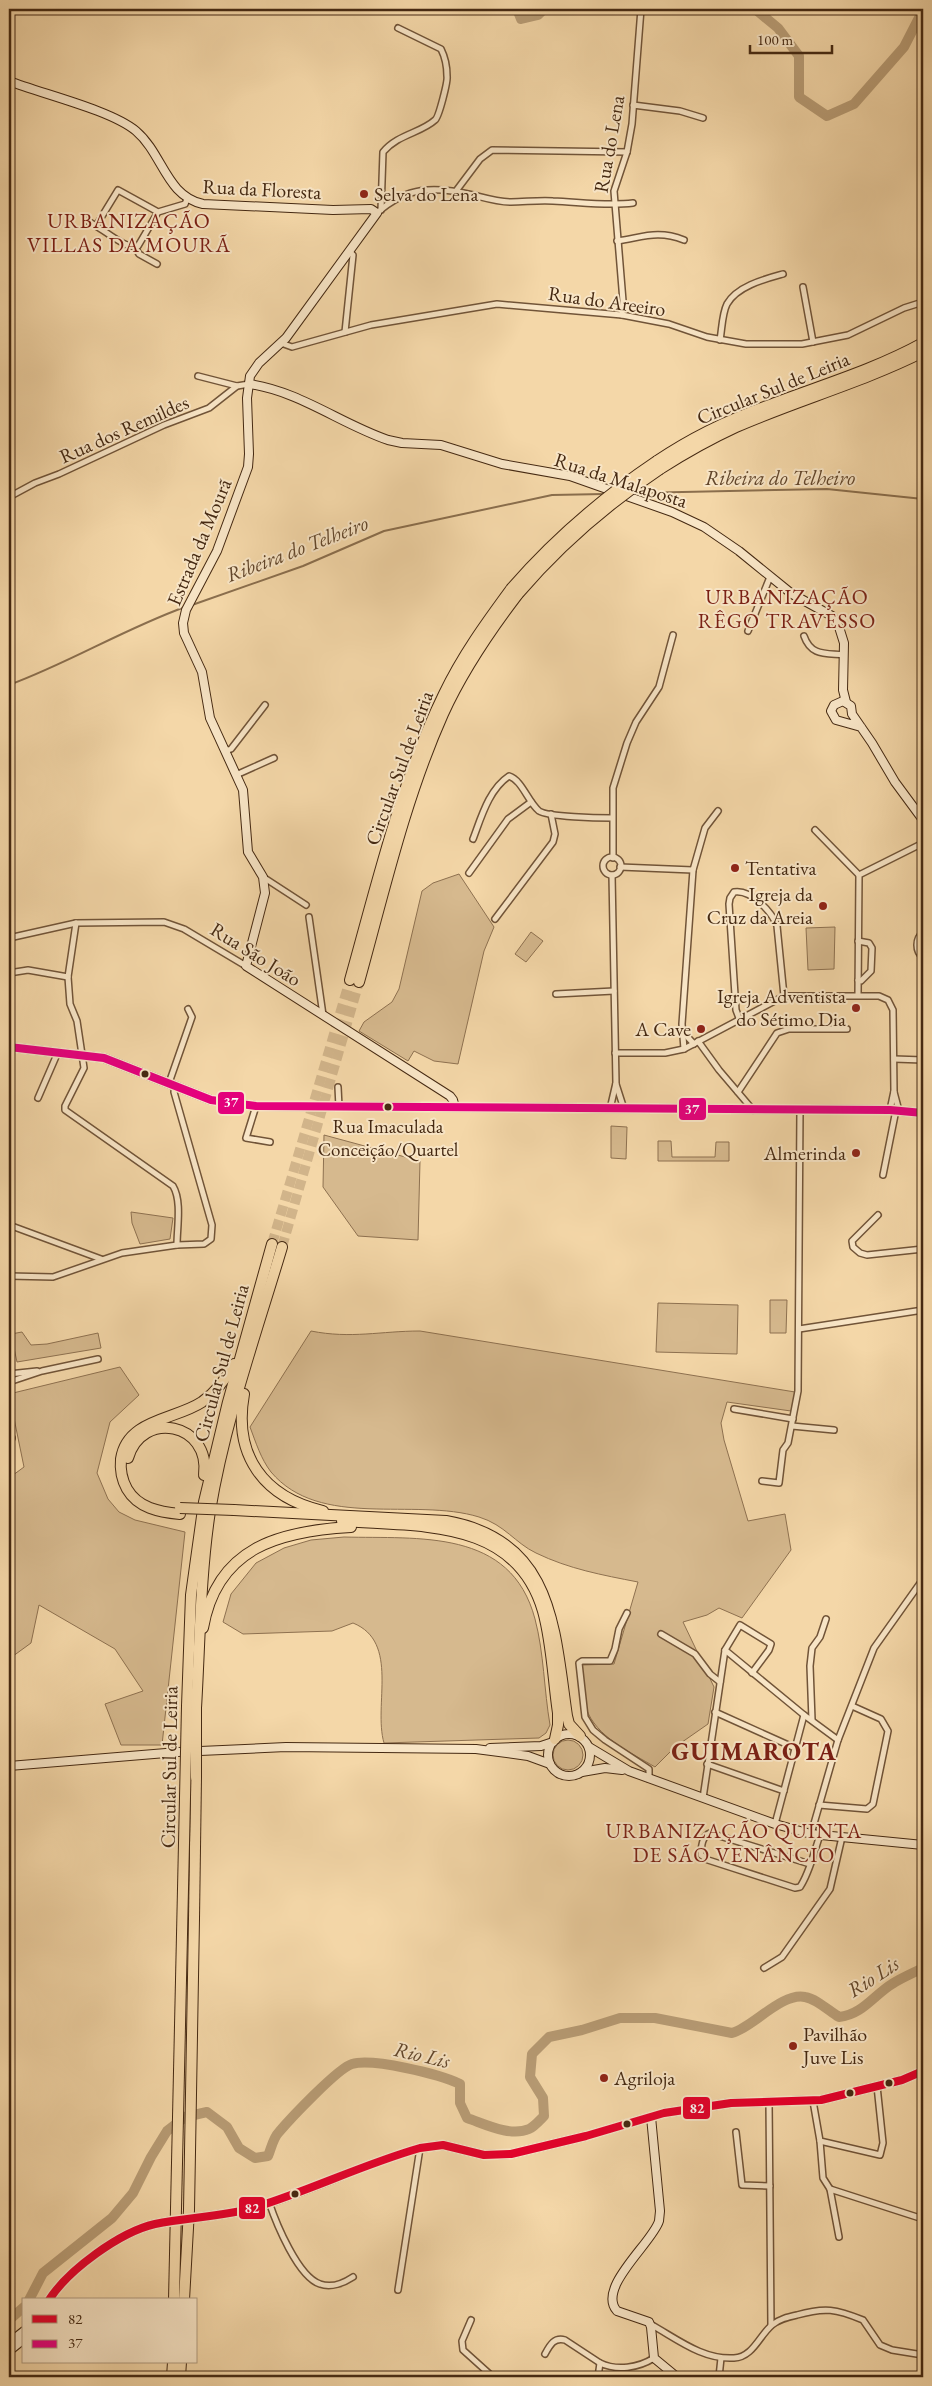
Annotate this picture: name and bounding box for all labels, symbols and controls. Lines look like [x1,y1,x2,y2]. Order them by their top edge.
scale bar [750,22,832,54]
text: 100 m [757,30,794,49]
street label: Rua do Lena [588,93,630,195]
street label: Rua da Floresta [202,173,322,205]
place label: Selva do Lena [374,181,478,207]
marker: Selva do Lena [358,188,370,200]
district label: URBANIZAÇÃO VILLAS DA MOURÃ [27,207,231,258]
street label: Rua do Areeiro [547,280,667,322]
street label: Circular Sul de Leiria [693,346,853,430]
street label: Rua dos Remildes [55,389,193,469]
street label: Rua da Malaposta [551,446,691,514]
water label: Ribeira do Telheiro [705,464,855,491]
street label: Estrada da Mourã [161,474,237,609]
water label: Ribeira do Telheiro [222,509,372,588]
district label: URBANIZAÇÃO RÊGO TRAVESSO [698,583,876,634]
street label: Circular Sul de Leiria [359,687,439,849]
place label: Tentativa [745,855,817,881]
marker: Tentativa [729,862,741,874]
place label: Igreja da Cruz da Areia [707,881,813,930]
marker: Igreja da Cruz da Areia [817,900,829,912]
street label: Rua São João [206,916,306,992]
place label: Igreja Adventista do Sétimo Dia [717,983,846,1032]
marker: Igreja Adventista do Sétimo Dia [850,1002,862,1014]
place label: A Cave [634,1016,691,1042]
marker: A Cave [695,1023,707,1035]
unlabelled marker [140,1069,150,1079]
line badge: 37 [217,1091,245,1115]
text: 37 [224,1093,239,1111]
line badge: 37 [678,1097,707,1121]
text: 37 [685,1100,700,1118]
marker: Rua Imaculada Conceição/Quartel [383,1102,393,1112]
place label: Rua Imaculada Conceição/Quartel [318,1114,459,1162]
place label: Almerinda [763,1140,846,1166]
marker: Almerinda [850,1147,862,1159]
street label: Circular Sul de Leiria [187,1281,255,1445]
street label: Circular Sul de Leiria [155,1686,183,1848]
district label: GUIMAROTA [671,1735,837,1767]
district label: URBANIZAÇÃO QUINTA DE SÃO VENÂNCIO [606,1817,862,1868]
water label: Rio Lis [842,1950,904,2003]
place label: Pavilhão Juve Lis [801,2021,867,2070]
water label: Rio Lis [392,2035,453,2074]
marker: Pavilhão Juve Lis [787,2040,799,2052]
place label: Agriloja [613,2065,675,2091]
marker: Agriloja [598,2072,610,2084]
unlabelled marker [884,2078,894,2088]
unlabelled marker [845,2088,855,2098]
line badge: 82 [682,2096,711,2120]
text: 82 [690,2099,705,2117]
unlabelled marker [622,2119,632,2129]
unlabelled marker [290,2189,300,2199]
line badge: 82 [238,2196,266,2220]
text: 82 [245,2199,260,2217]
legend [22,2298,198,2364]
text: 82 [68,2309,83,2328]
text: 37 [68,2333,83,2352]

